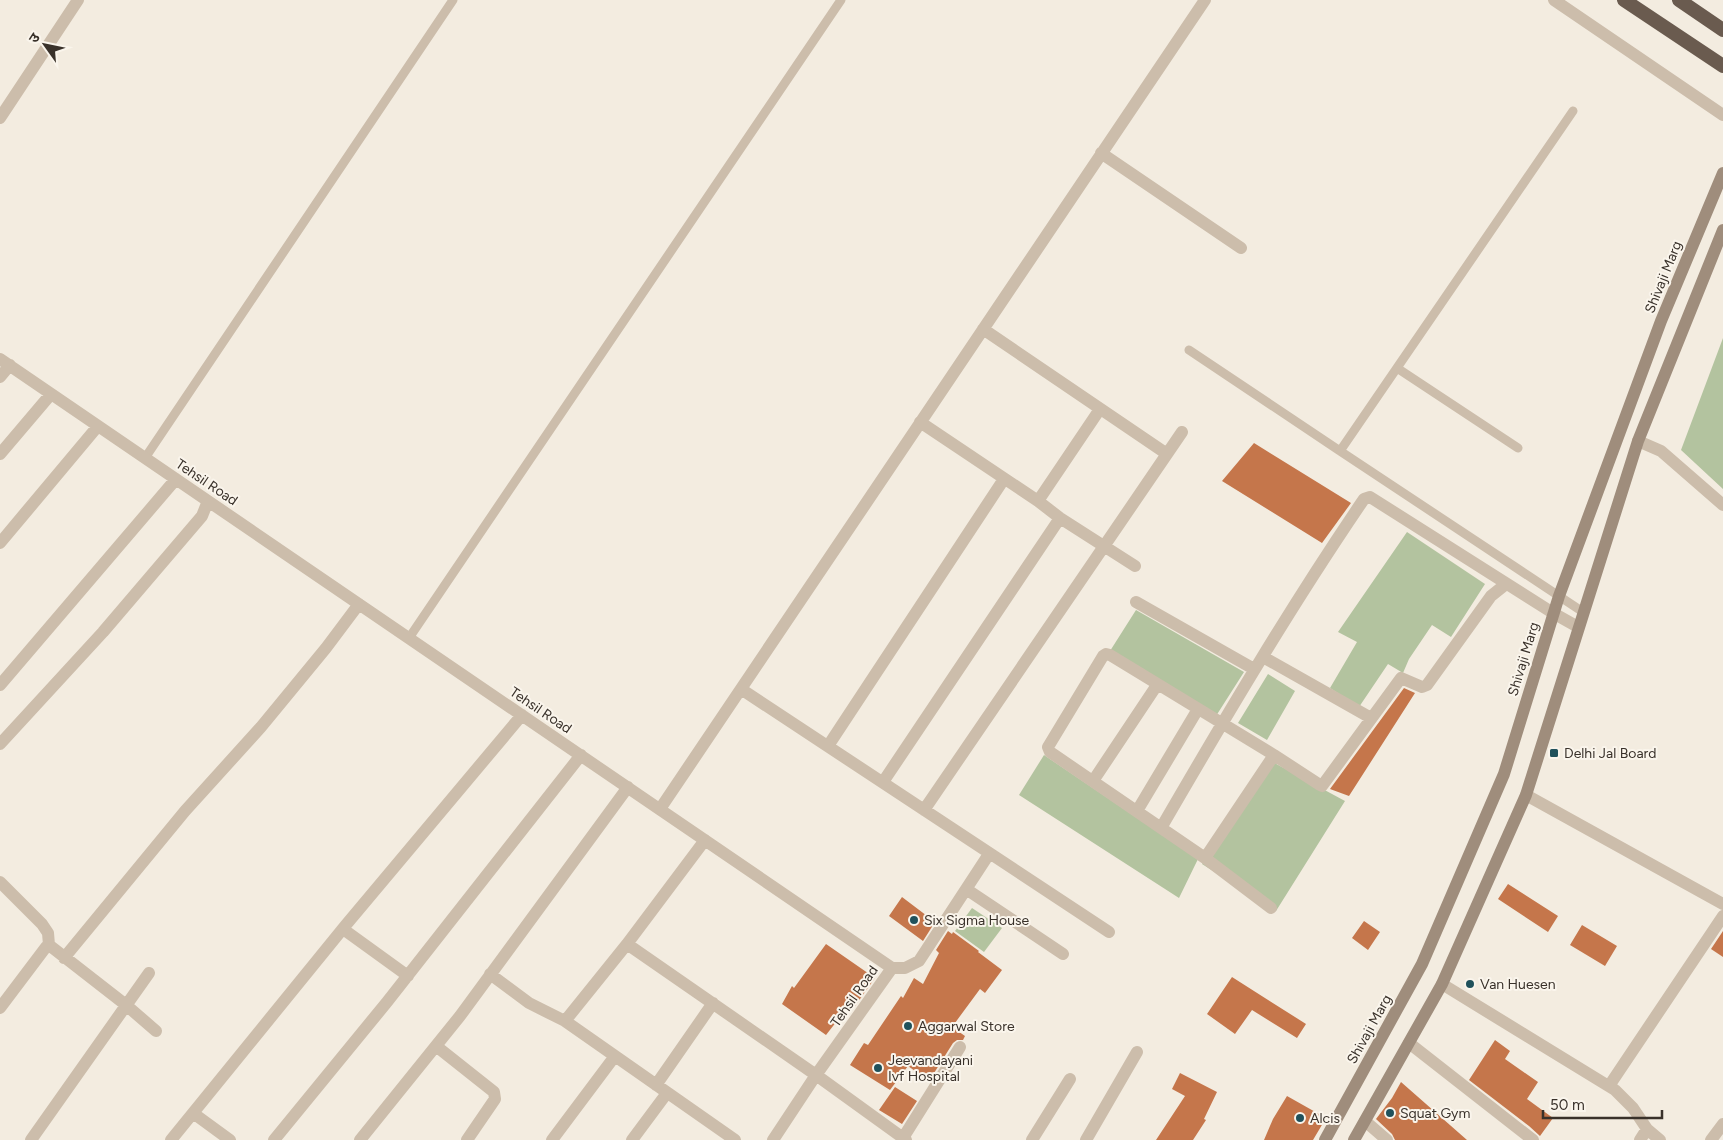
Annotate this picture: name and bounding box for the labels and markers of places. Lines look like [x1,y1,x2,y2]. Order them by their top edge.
place label: Delhi Jal Board [1564,745,1657,762]
marker: Delhi Jal Board [1548,747,1560,759]
place label: Six Sigma House [924,912,1029,929]
marker: Six Sigma House [908,914,920,926]
place label: Van Huesen [1480,976,1556,993]
marker: Van Huesen [1464,978,1476,990]
place label: Aggarwal Store [918,1018,1015,1035]
marker: Aggarwal Store [902,1020,914,1032]
place label: Jeevandayani Ivf Hospital [888,1052,973,1085]
marker: Jeevandayani Ivf Hospital [872,1062,884,1074]
place label: Squat Gym [1400,1105,1470,1122]
marker: Squat Gym [1384,1107,1396,1119]
place label: Alcis [1310,1110,1340,1127]
marker: Alcis [1294,1112,1306,1124]

